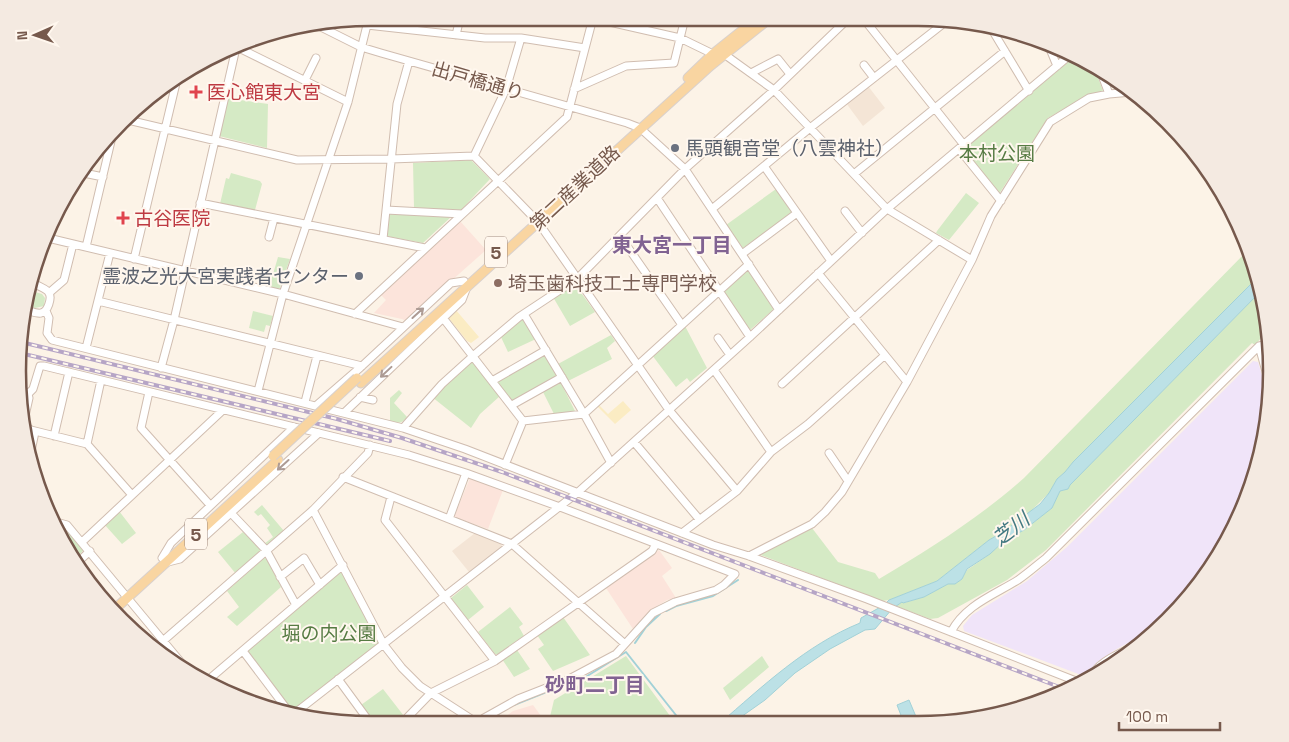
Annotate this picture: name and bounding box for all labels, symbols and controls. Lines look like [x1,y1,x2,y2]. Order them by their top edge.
north arrow [10,10,60,60]
text: N [13,30,31,40]
street label: 出戸橋通り [429,56,527,106]
place label: 医心館東大宮 [207,80,321,105]
marker: 医心館東大宮 [189,85,203,99]
place label: 馬頭観音堂（八雲神社） [685,136,894,161]
street label: 第二産業道路 [525,140,625,236]
park label: 本村公園 [959,141,1035,166]
marker: 馬頭観音堂（八雲神社） [669,142,681,154]
place label: 古谷医院 [134,206,210,231]
marker: 古谷医院 [116,211,130,225]
district label: 東大宮一丁目 [612,232,732,258]
road number: 5 [485,236,507,268]
place label: 霊波之光大宮実践者センター [102,264,349,289]
marker: 霊波之光大宮実践者センター [353,270,365,282]
place label: 埼玉歯科技工士専門学校 [508,271,717,296]
marker: 埼玉歯科技工士専門学校 [492,277,504,289]
one-way arrow [411,307,424,319]
one-way arrow [380,366,393,378]
one-way arrow [277,460,290,471]
water label: 芝川 [987,505,1036,552]
road number: 5 [185,518,207,550]
park label: 堀の内公園 [281,621,377,646]
district label: 砂町二丁目 [545,672,645,698]
scale bar [1119,700,1220,732]
text: 100 m [1126,707,1168,726]

